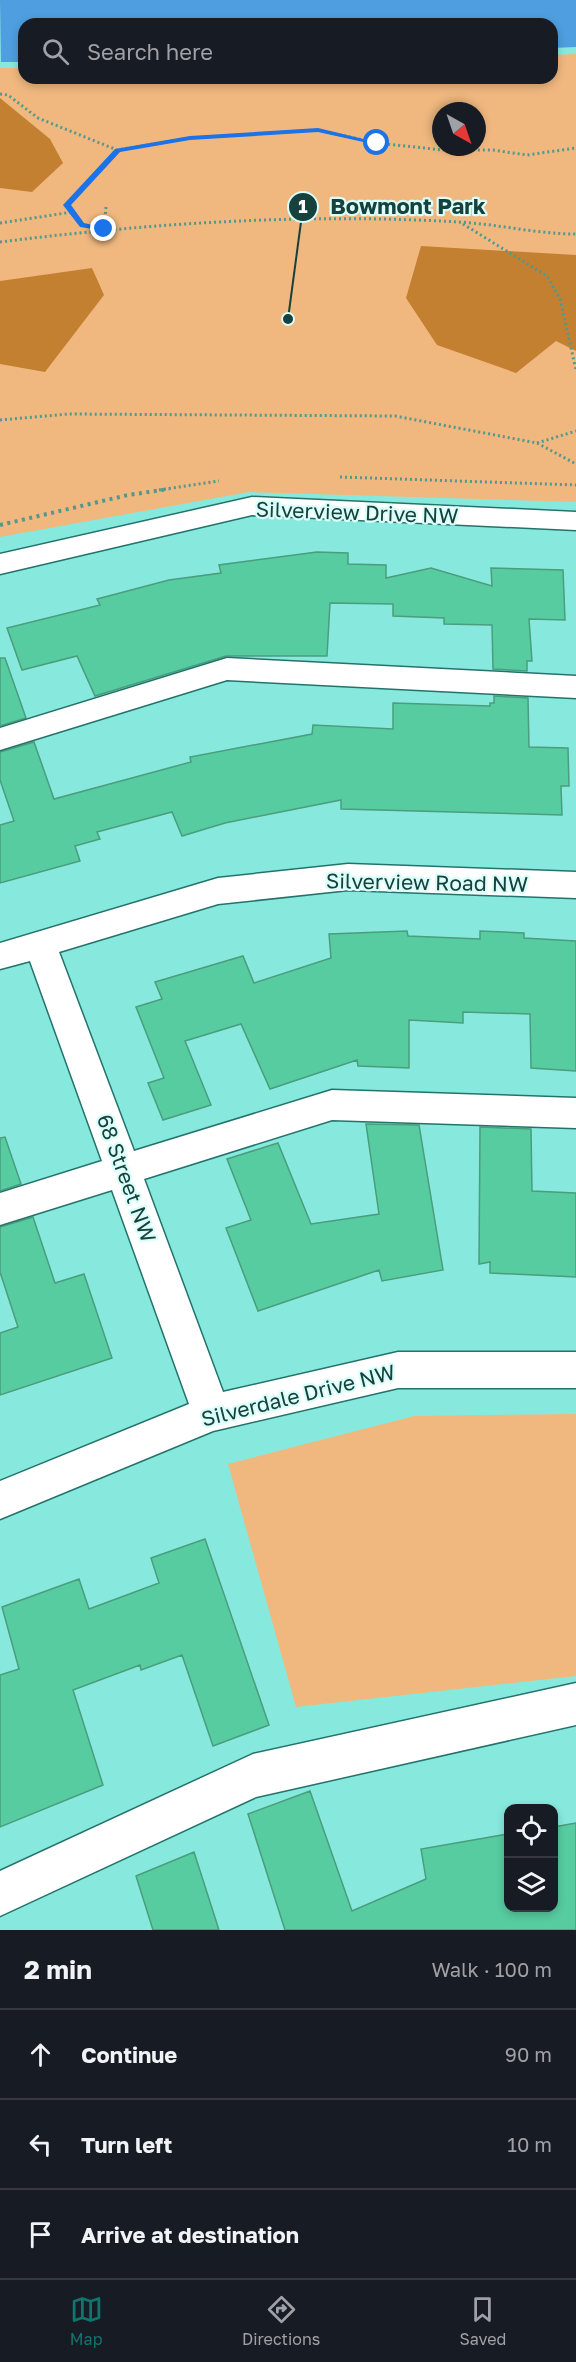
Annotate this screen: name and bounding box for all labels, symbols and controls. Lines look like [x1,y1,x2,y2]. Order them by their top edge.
search box [18,18,558,84]
icon: search [39,35,72,68]
text: Search here [87,38,213,65]
north arrow [432,102,486,156]
route start [363,129,389,155]
callout: Bowmont Park [288,187,498,227]
text: Bowmont Park [330,192,486,219]
text: 1 [298,195,308,217]
route end [90,215,116,241]
street label: Silverview Drive NW [255,495,459,529]
street label: Silverview Road NW [326,867,528,897]
street label: 68 Street NW [92,1110,162,1246]
street label: Silverdale Drive NW [198,1358,398,1432]
map controls [504,1804,558,1912]
button: locate [504,1804,558,1858]
button: layers [504,1858,558,1912]
text: 2 min [24,1954,92,1985]
text: Walk · 100 m [431,1957,552,1981]
icon: ahead [24,2038,57,2071]
text: Continue [81,2041,177,2068]
text: 90 m [505,2042,552,2066]
icon: left [24,2128,57,2161]
text: Turn left [81,2131,172,2158]
text: 10 m [507,2132,552,2156]
icon: arrive [24,2218,57,2251]
text: Arrive at destination [81,2221,299,2248]
tab: Map [70,2293,103,2349]
tab: Directions [242,2293,320,2349]
tab: Saved [460,2293,506,2349]

